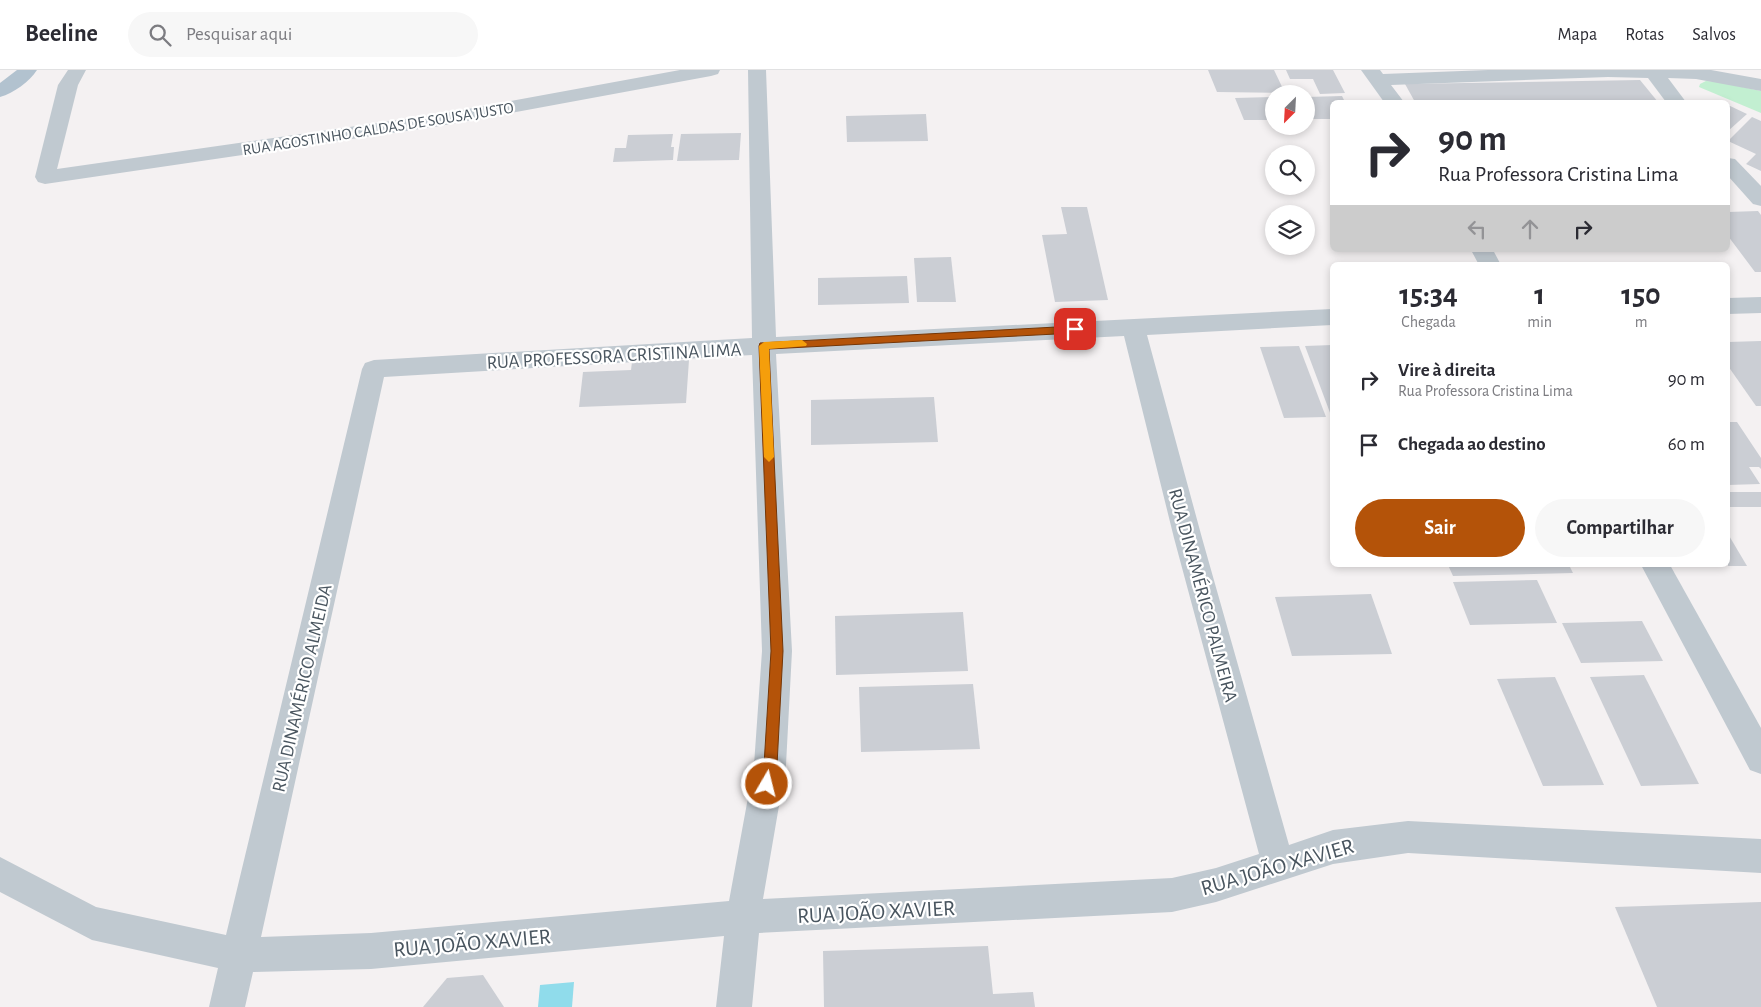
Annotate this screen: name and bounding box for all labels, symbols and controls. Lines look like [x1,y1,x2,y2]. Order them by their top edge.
search box [128,12,478,57]
icon: search [146,21,174,49]
text: Beeline [25,22,98,46]
text: Pesquisar aqui [186,25,292,44]
text: Mapa [1558,26,1597,44]
text: Rotas [1625,26,1664,44]
text: Salvos [1692,26,1736,44]
north arrow [1265,85,1315,135]
map controls [1265,85,1315,255]
street label: RUA AGOSTINHO CALDAS DE SOUSA JUSTO [242,100,515,158]
icon: right [1355,120,1420,185]
text: 90 m [1438,122,1507,157]
button: search [1265,145,1315,195]
text: Rua Professora Cristina Lima [1438,163,1679,185]
button: layers [1265,205,1315,255]
icon: left [1463,215,1491,243]
icon: ahead [1516,215,1544,243]
icon: right [1569,215,1597,243]
text: 15:34 [1399,280,1458,310]
text: 1 [1534,280,1545,310]
text: 150 [1621,280,1661,310]
pin [1054,308,1096,350]
text: Chegada [1401,314,1456,330]
text: min [1527,314,1552,330]
text: m [1635,314,1647,330]
icon: arrive [1061,315,1089,343]
street label: RUA PROFESSORA CRISTINA LIMA [486,340,742,373]
text: Vire à direita [1398,361,1496,380]
icon: right [1355,366,1383,394]
text: 90 m [1668,370,1705,389]
text: Rua Professora Cristina Lima [1398,383,1573,399]
icon: arrive [1355,431,1383,459]
text: Chegada ao destino [1398,435,1546,454]
text: 60 m [1668,435,1705,454]
street label: RUA DINAMÉRICO PALMEIRA [1165,486,1242,704]
button: Sair [1355,499,1525,557]
button: Compartilhar [1535,499,1705,557]
street label: RUA DINAMÉRICO ALMEIDA [267,582,336,794]
position arrow [740,757,792,809]
street label: RUA JOÃO XAVIER [1198,834,1356,899]
street label: RUA JOÃO XAVIER [797,896,956,927]
street label: RUA JOÃO XAVIER [392,924,552,961]

